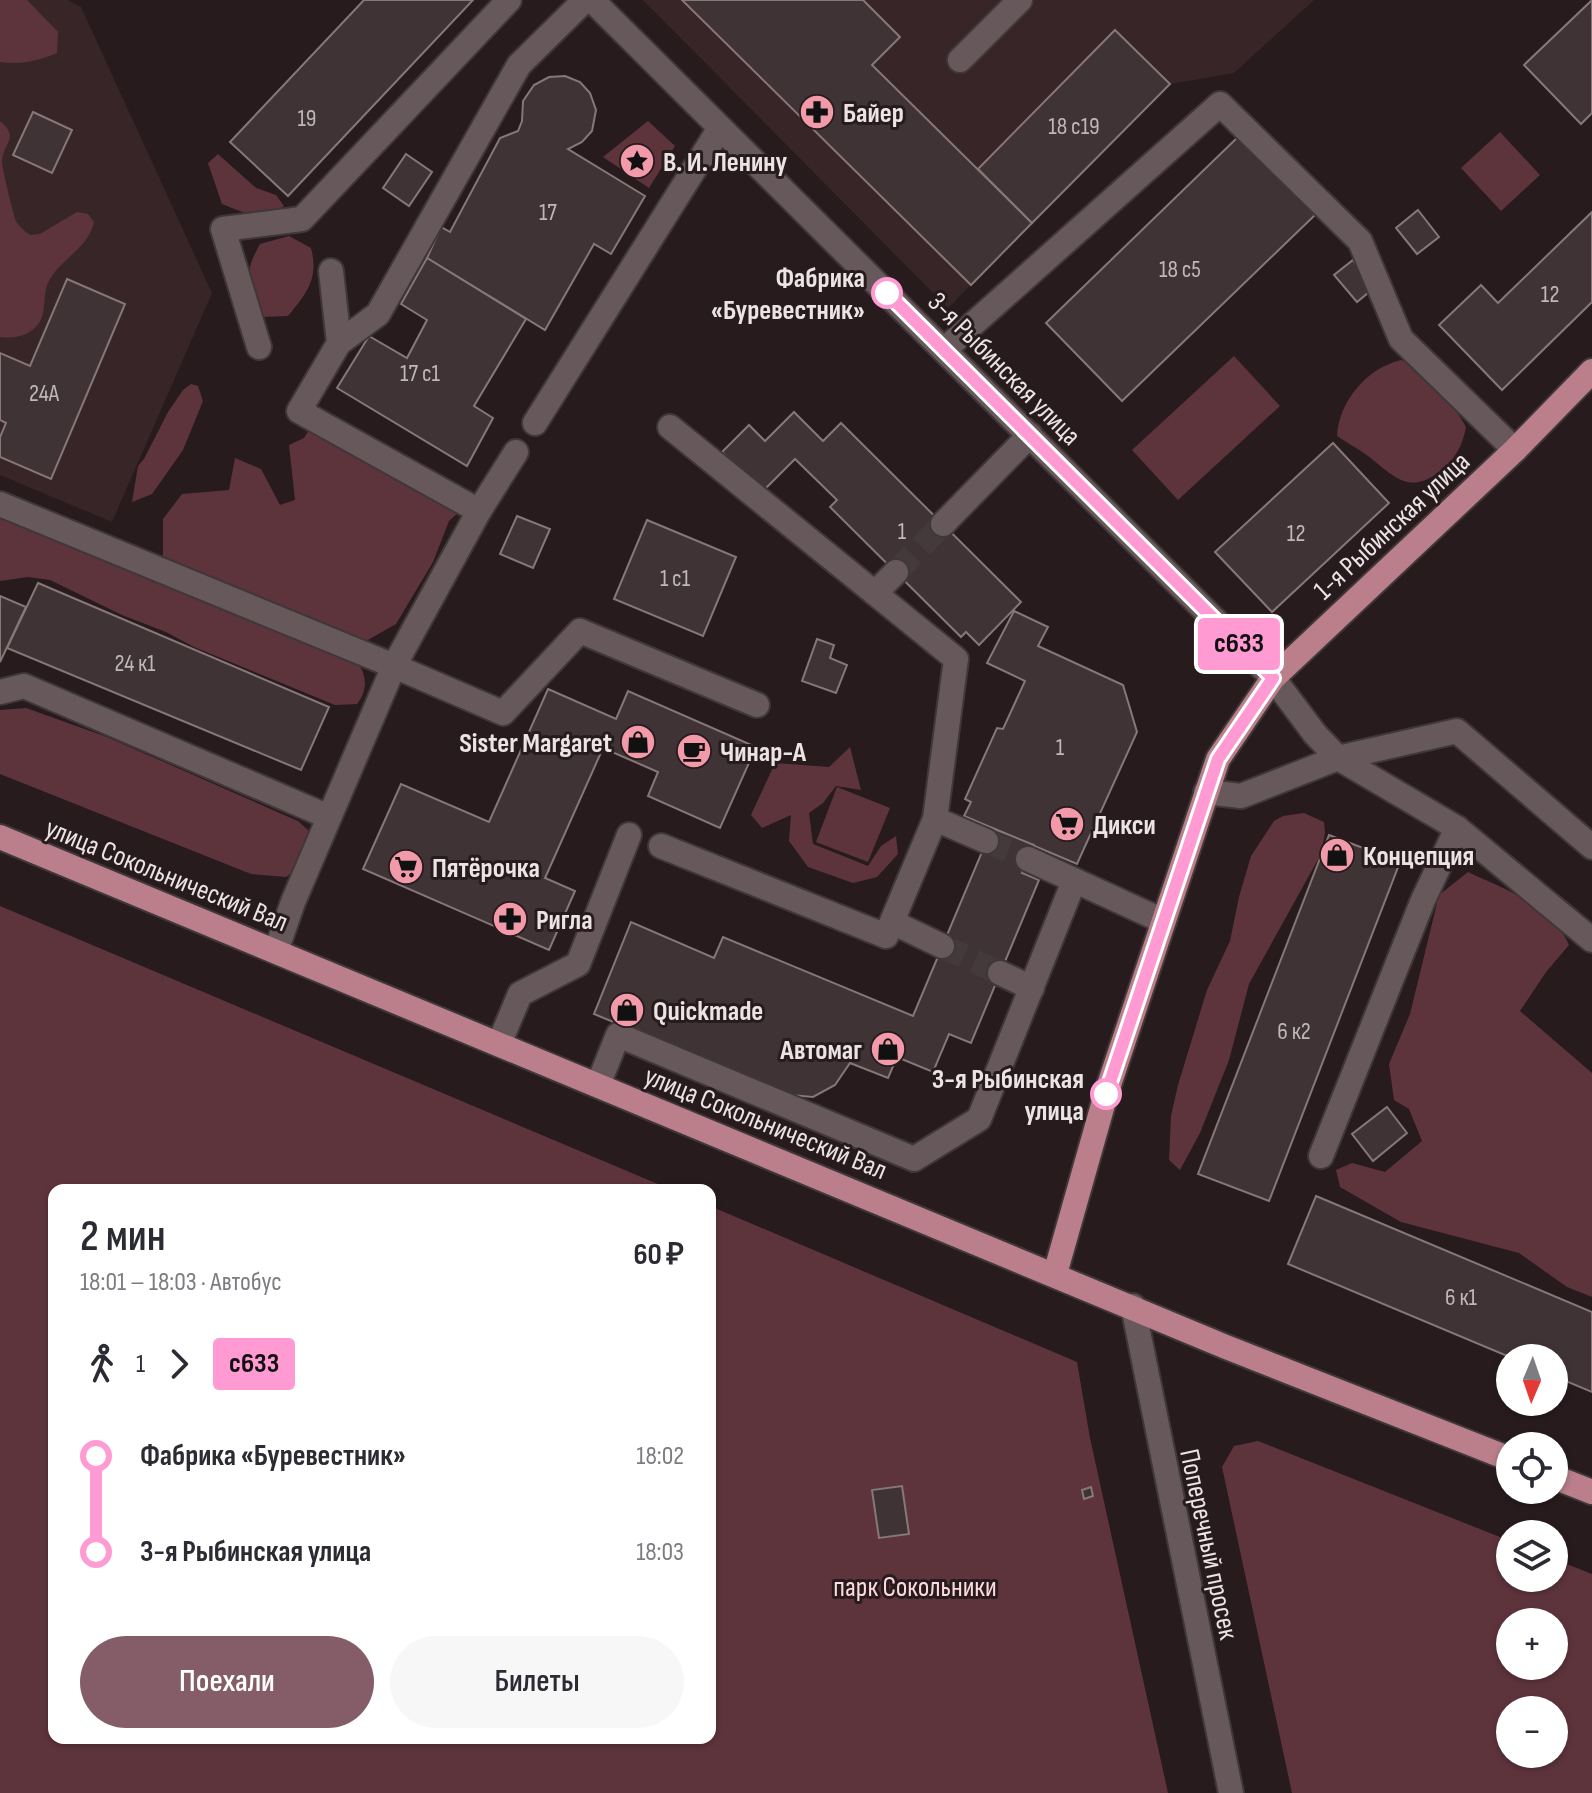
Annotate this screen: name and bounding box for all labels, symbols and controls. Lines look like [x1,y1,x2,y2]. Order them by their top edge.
pharmacy icon: Байер [798,93,836,131]
place label: Байер [843,97,904,130]
house number: 19 [297,104,317,133]
house number: 18 с19 [1048,112,1100,141]
place icon: В. И. Ленину [618,142,656,180]
place label: В. И. Ленину [663,146,788,179]
house number: 17 [539,198,557,227]
house number: 18 с5 [1159,255,1201,284]
place label: Фабрика «Буревестник» [711,262,865,327]
marker: Фабрика «Буревестник» [872,278,902,308]
house number: 12 [1541,280,1559,309]
street label: 3-я Рыбинская улица [920,286,1087,453]
house number: 17 с1 [400,359,440,388]
house number: 24А [29,379,60,408]
street label: 1-я Рыбинская улица [1307,445,1477,607]
house number: 1 [898,517,907,546]
house number: 12 [1287,519,1305,548]
house number: 1 с1 [660,564,691,593]
line badge: с633 [1183,618,1295,670]
text: с633 [1214,627,1264,660]
house number: 24 к1 [114,649,156,678]
shop icon: Sister Margaret [619,723,657,761]
place label: Sister Margaret [459,727,612,760]
cafe icon: Чинар-А [675,732,713,770]
house number: 1 [1056,733,1065,762]
place label: Чинар-А [720,736,807,769]
supermarket icon: Дикси [1048,805,1086,843]
place label: Дикси [1093,809,1156,842]
street label: улица Сокольнический Вал [40,812,292,939]
shop icon: Концепция [1318,836,1356,874]
place label: Концепция [1363,840,1474,873]
supermarket icon: Пятёрочка [387,848,425,886]
place label: Пятёрочка [432,852,540,885]
pharmacy icon: Ригла [491,900,529,938]
place label: Ригла [536,904,593,937]
shop icon: Quickmade [608,991,646,1029]
place label: Quickmade [653,995,763,1028]
house number: 6 к2 [1277,1017,1311,1046]
shop icon: Автомаг [869,1030,907,1068]
place label: Автомаг [779,1034,862,1067]
street label: улица Сокольнический Вал [639,1060,891,1187]
place label: 3-я Рыбинская улица [932,1063,1084,1128]
marker: 3-я Рыбинская улица [1091,1079,1121,1109]
text: 2 мин [80,1210,166,1263]
text: 60 ₽ [633,1237,684,1273]
text: 18:01 – 18:03 · Автобус [80,1267,282,1298]
house number: 6 к1 [1445,1283,1477,1312]
icon: walk [80,1342,124,1386]
icon: forward [157,1342,201,1386]
north arrow [1496,1344,1568,1416]
map controls [1496,1344,1568,1768]
text: с633 [229,1347,279,1380]
text: 1 [136,1349,145,1380]
button: locate [1496,1432,1568,1504]
text: Фабрика «Буревестник» [140,1438,406,1474]
text: 18:02 [636,1441,684,1472]
street label: Поперечный просек [1172,1446,1245,1643]
button: layers [1496,1520,1568,1592]
text: 3-я Рыбинская улица [140,1534,371,1570]
text: 18:03 [636,1537,684,1568]
park label: парк Сокольники [833,1571,997,1604]
button: + [1496,1608,1568,1680]
button: Поехали [80,1636,374,1728]
button: Билеты [390,1636,684,1728]
button: − [1496,1696,1568,1768]

